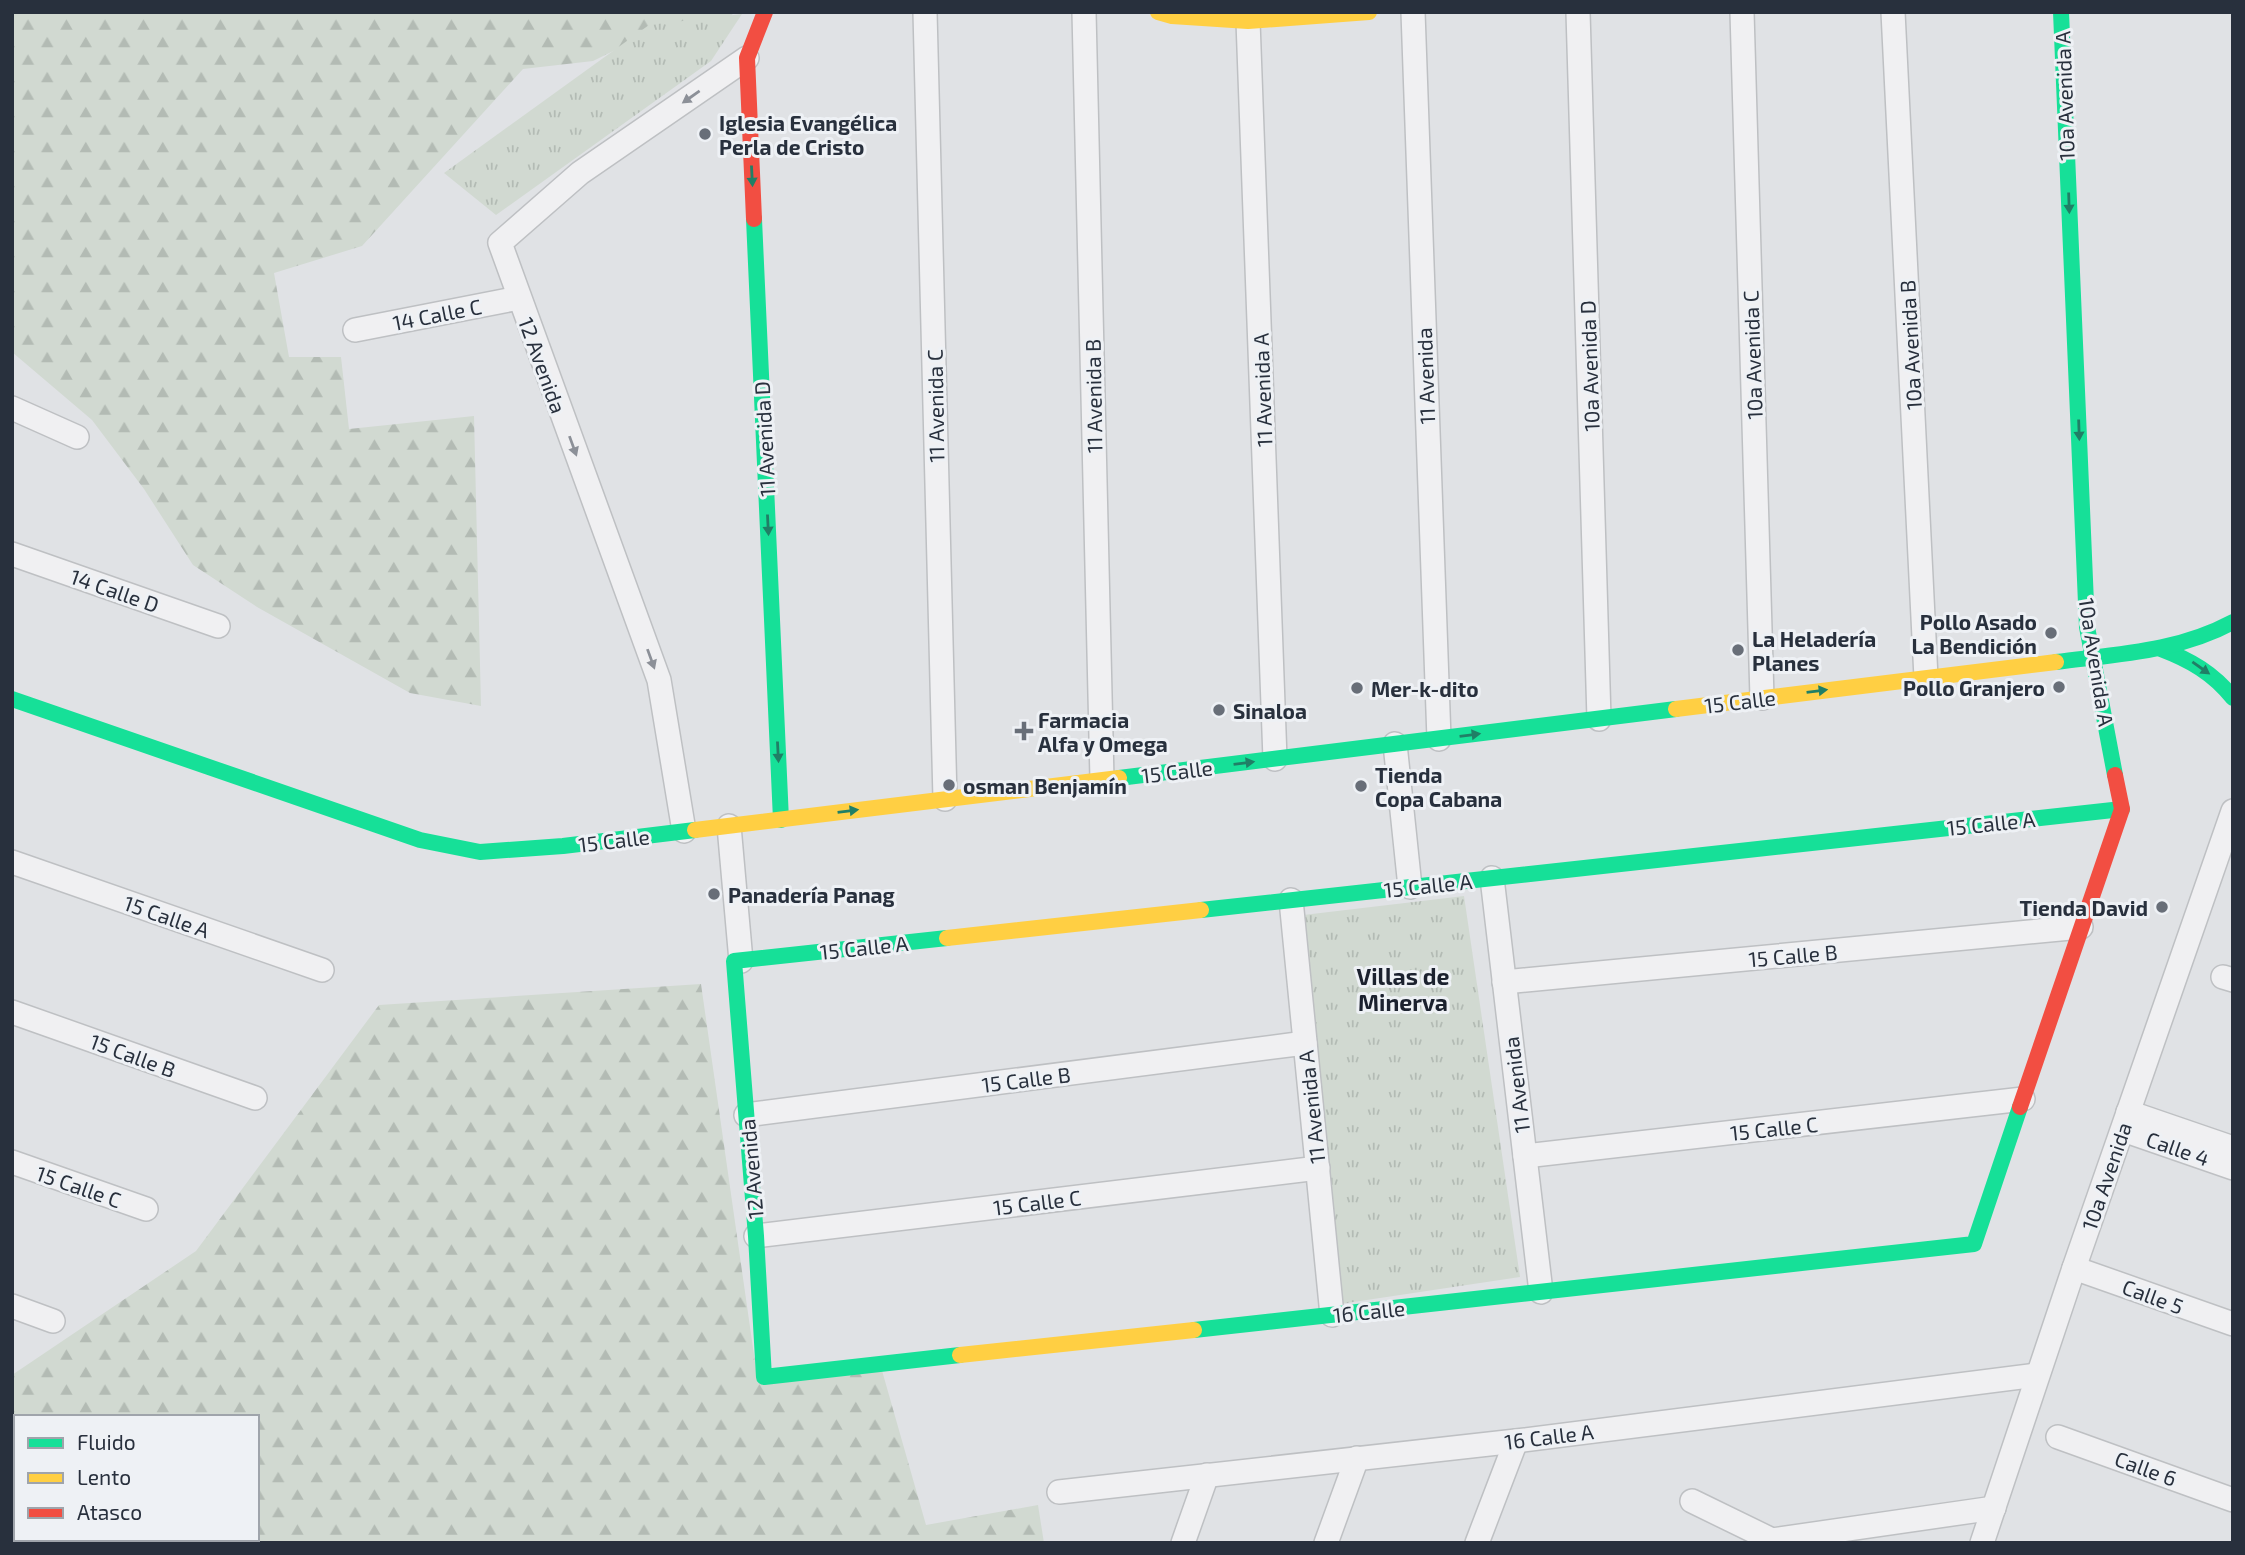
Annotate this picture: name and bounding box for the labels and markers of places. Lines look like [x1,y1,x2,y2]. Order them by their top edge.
place label: Iglesia Evangélica Perla de Cristo [719,110,897,159]
marker: Iglesia Evangélica Perla de Cristo [697,126,713,142]
place label: Pollo Asado La Bendición [1912,609,2037,658]
marker: Pollo Asado La Bendición [2043,625,2059,641]
place label: La Heladería Planes [1752,626,1876,675]
marker: La Heladería Planes [1730,642,1746,658]
place label: Pollo Granjero [1903,675,2045,700]
place label: Mer-k-dito [1371,676,1479,701]
marker: Pollo Granjero [2051,679,2067,695]
marker: Mer-k-dito [1349,680,1365,696]
place label: Sinaloa [1233,698,1307,723]
marker: Sinaloa [1211,702,1227,718]
place label: Farmacia Alfa y Omega [1038,707,1168,757]
marker: Farmacia Alfa y Omega [1016,723,1032,739]
place label: Tienda Copa Cabana [1375,762,1502,811]
place label: osman Benjamín [963,773,1127,798]
marker: osman Benjamín [941,777,957,793]
marker: Tienda Copa Cabana [1353,778,1369,794]
place label: Panadería Panag [728,882,895,907]
marker: Panadería Panag [706,886,722,902]
place label: Tienda David [2020,895,2148,920]
marker: Tienda David [2154,899,2170,915]

